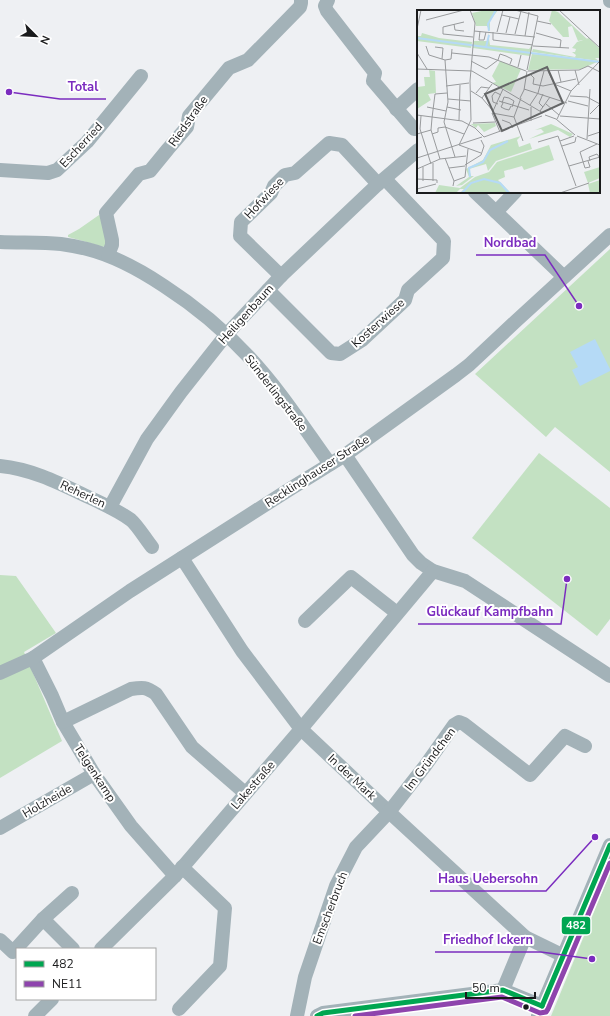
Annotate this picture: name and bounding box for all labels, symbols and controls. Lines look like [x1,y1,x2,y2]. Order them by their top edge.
inset map [417,10,600,193]
north arrow [16,16,56,56]
text: N [36,33,53,47]
callout: Total [60,74,106,99]
text: Total [68,78,99,96]
street label: Riedstraße [165,92,211,150]
street label: Escherried [56,119,106,171]
street label: Hofwiese [241,174,287,222]
callout: Nordbad [476,230,545,255]
text: Nordbad [484,234,536,252]
street label: Heiligenbaum [215,281,277,347]
street label: Kosterwiese [348,295,408,351]
street label: Sünderlingstraße [241,351,311,435]
street label: Recklinghauser Straße [262,431,372,511]
street label: Reherlen [58,477,108,511]
callout: Glückauf Kampfbahn [418,599,561,624]
text: Glückauf Kampfbahn [427,603,553,621]
street label: Im Gründchen [401,724,459,794]
street label: Telgenkamp [70,741,120,805]
street label: In der Mark [324,750,380,804]
street label: Lakestraße [227,757,279,813]
street label: Holzheide [19,781,75,821]
callout: Haus Uebersohn [430,866,546,891]
street label: Emscherbruch [309,869,351,947]
text: Haus Uebersohn [438,870,538,888]
line badge: 482 [561,916,591,935]
text: 482 [566,918,586,933]
callout: Friedhof Ickern [435,927,541,952]
text: Friedhof Ickern [443,931,533,949]
legend [16,948,156,1000]
text: 482 [52,956,74,972]
scale bar [466,974,535,1000]
text: NE11 [52,976,82,992]
text: 50 m [472,980,500,996]
unlabelled marker [521,1002,531,1012]

